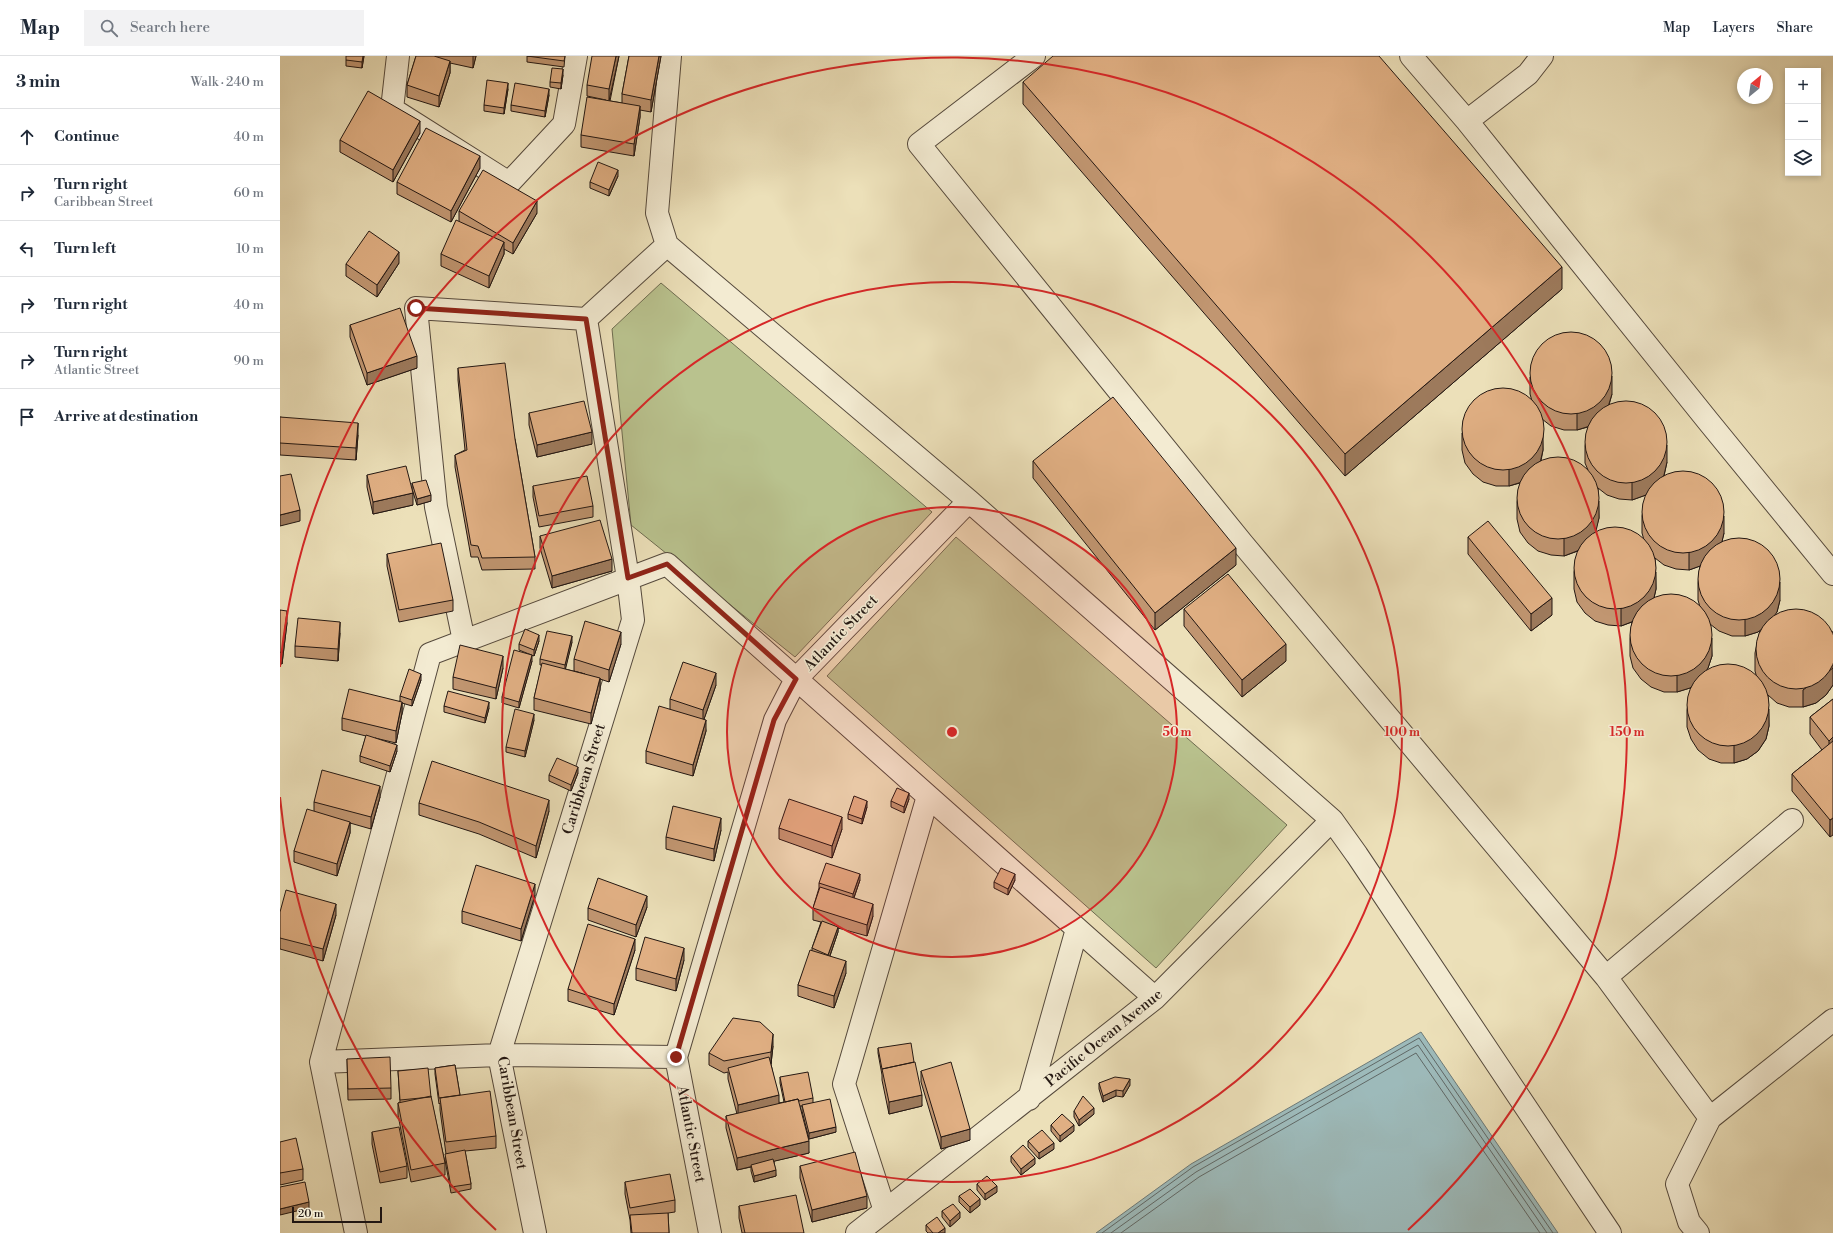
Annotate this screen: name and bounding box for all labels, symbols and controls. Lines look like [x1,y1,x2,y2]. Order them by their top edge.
search box [84,10,364,46]
text: Map [20,16,60,40]
icon: search [98,17,120,39]
text: Search here [130,18,210,37]
text: Map [1663,19,1690,37]
text: Layers [1712,19,1755,37]
text: Share [1777,19,1813,37]
north arrow [1737,68,1773,104]
map controls [1785,68,1821,176]
button: + [1785,68,1821,104]
text: 3 min [16,71,60,93]
text: Walk · 240 m [190,74,264,90]
button: − [1785,104,1821,140]
icon: ahead [16,126,38,148]
text: Continue [54,127,119,146]
text: 40 m [234,129,264,145]
button: layers [1785,140,1821,176]
text: Turn right [54,175,128,194]
icon: right [16,182,38,204]
text: 60 m [233,185,264,201]
text: Caribbean Street [54,194,153,210]
icon: left [16,238,38,260]
text: Turn left [54,239,116,258]
text: 10 m [236,241,264,257]
icon: right [16,294,38,316]
text: Turn right [54,295,128,314]
text: 40 m [234,297,264,313]
route start [407,299,425,317]
text: Turn right [54,343,128,362]
icon: right [16,350,38,372]
text: 90 m [233,353,264,369]
text: Atlantic Street [54,362,139,378]
icon: arrive [16,406,38,428]
text: Arrive at destination [54,407,198,426]
street label: Atlantic Street [799,591,882,676]
street label: Caribbean Street [558,721,610,837]
centre of rings [945,725,959,739]
text: 50 m [1162,725,1192,740]
text: 100 m [1384,725,1420,740]
text: 150 m [1610,725,1644,740]
street label: Pacific Ocean Avenue [1042,985,1166,1091]
route end [667,1048,685,1066]
street label: Caribbean Street [493,1055,531,1172]
street label: Atlantic Street [672,1083,710,1185]
scale bar [292,1205,382,1224]
text: 20 m [298,1207,323,1221]

